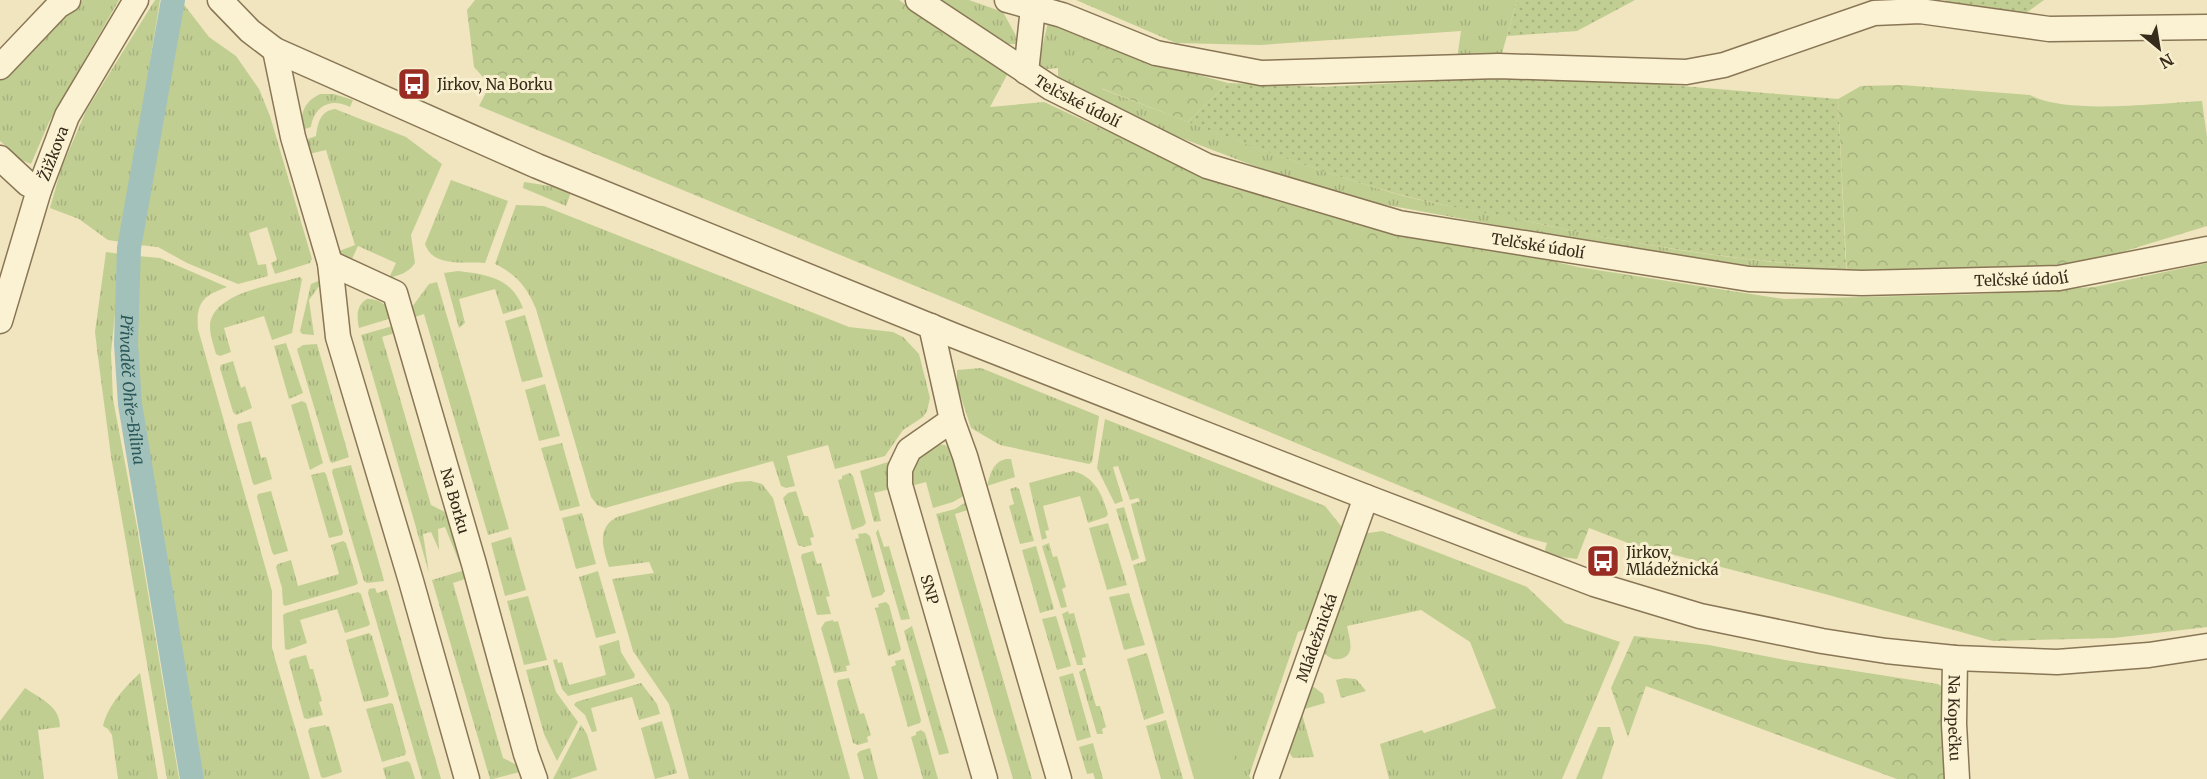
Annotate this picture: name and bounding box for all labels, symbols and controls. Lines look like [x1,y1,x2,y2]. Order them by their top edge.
north arrow [2129,18,2189,78]
text: N [2156,49,2177,73]
bus stop icon: Jirkov, Na Borku [396,66,432,102]
street label: Telčské údolí [1031,70,1125,131]
place label: Jirkov, Na Borku [436,75,553,94]
street label: Žižkova [33,123,72,183]
street label: Telčské údolí [1490,228,1587,262]
street label: Telčské údolí [1974,267,2071,290]
water label: Přivaděč Ohře-Bílina [116,314,150,466]
street label: Na Borku [437,466,474,536]
bus stop icon: Jirkov, Mládežnická [1585,543,1621,579]
place label: Jirkov, Mládežnická [1625,543,1719,579]
street label: SNP [917,572,944,607]
street label: Mládežnická [1292,591,1341,684]
street label: Na Kopečku [1944,675,1966,762]

